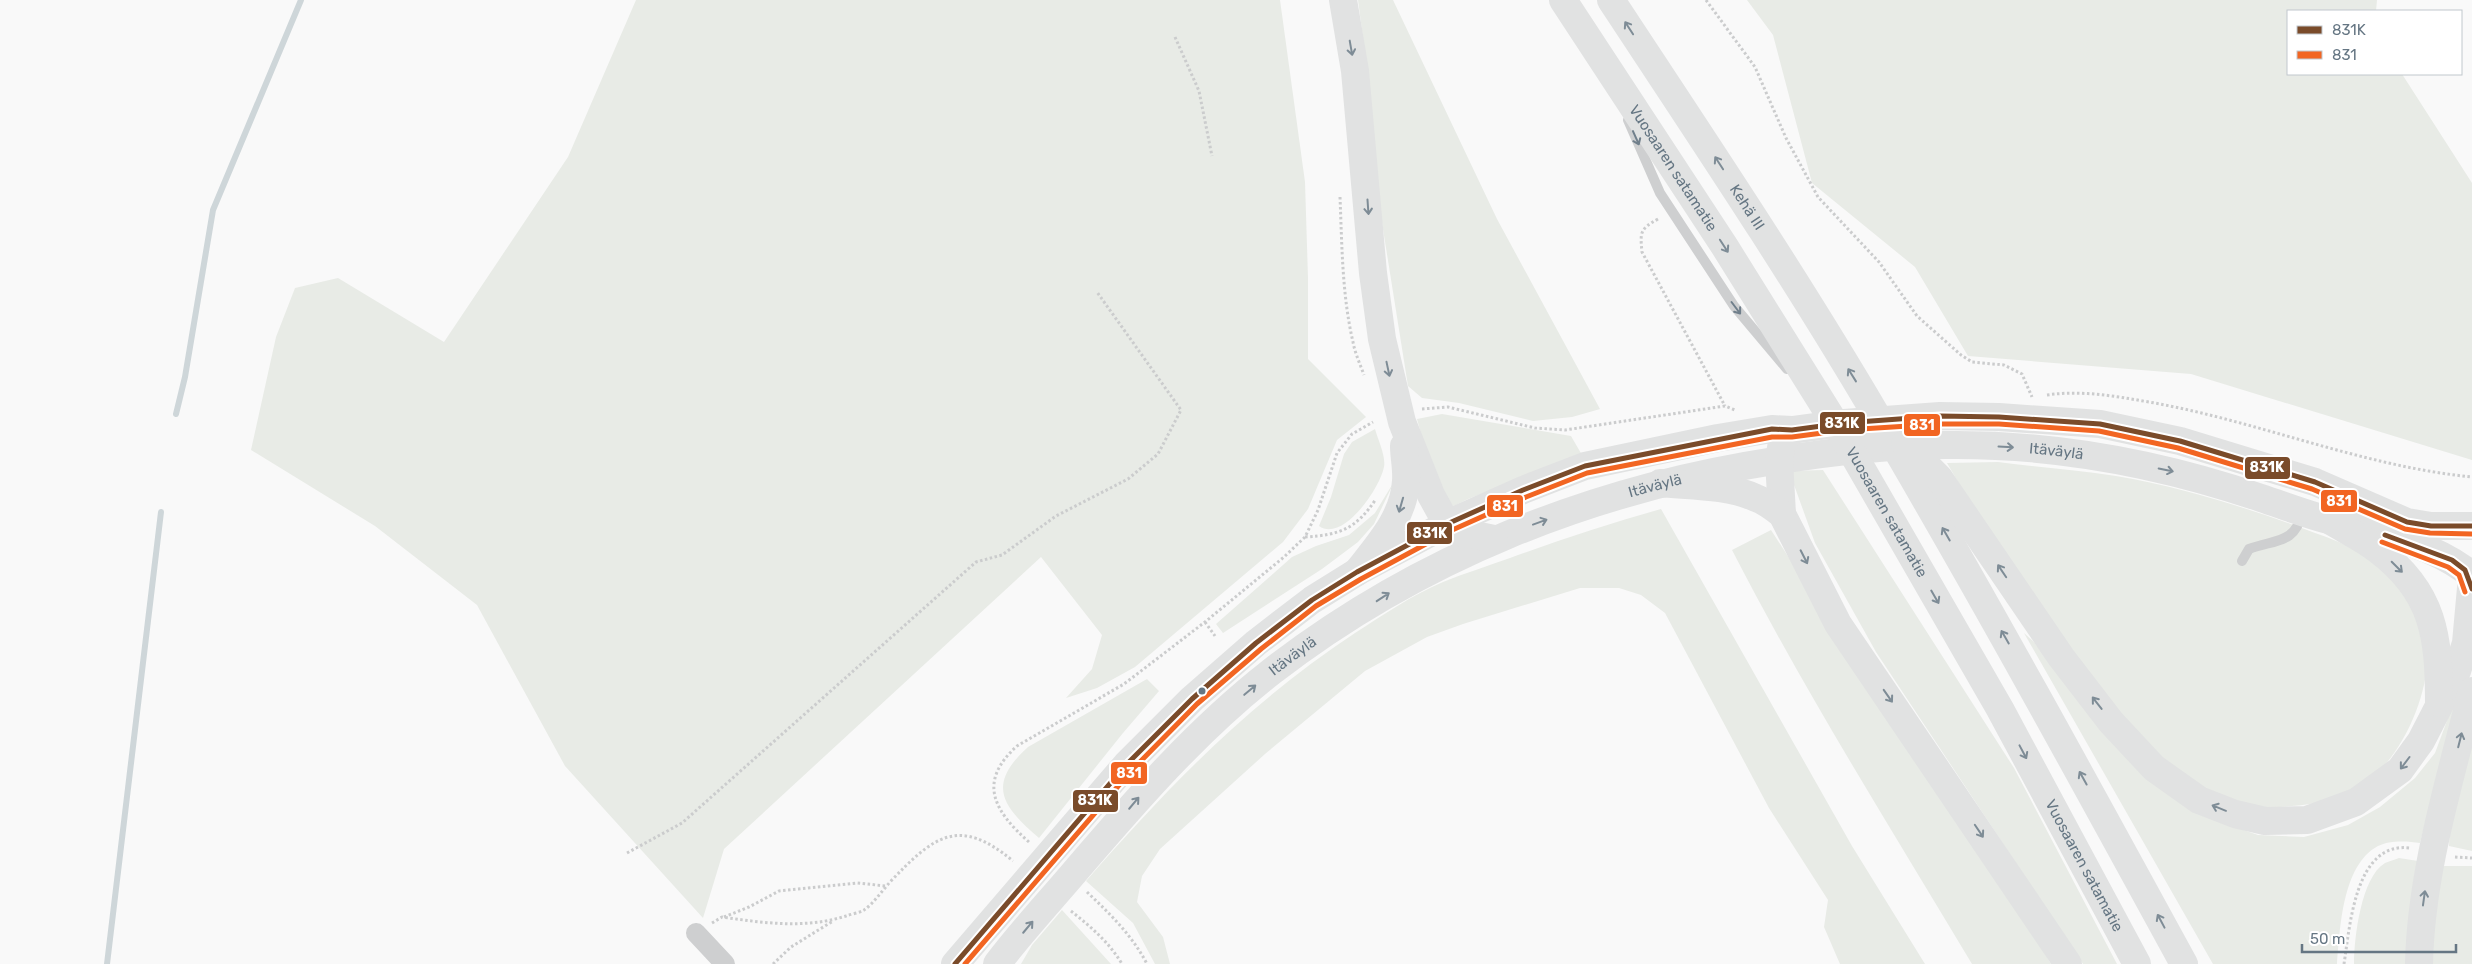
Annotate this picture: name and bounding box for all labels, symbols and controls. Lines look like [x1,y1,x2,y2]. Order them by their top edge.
legend [2287,10,2462,75]
one-way arrow [1624,21,1634,35]
text: 831K [2332,21,2366,39]
one-way arrow [1347,40,1357,56]
text: 831 [2332,46,2357,64]
street label: Vuosaaren satamatie [1625,101,1721,235]
one-way arrow [1631,130,1641,145]
one-way arrow [1713,156,1724,170]
street label: Kehä III [1726,181,1768,233]
one-way arrow [1364,199,1373,215]
one-way arrow [1719,238,1729,252]
one-way arrow [1731,301,1742,314]
one-way arrow [1384,360,1393,376]
one-way arrow [1846,368,1856,382]
line badge: 831K [1819,411,1866,435]
line badge: 831 [1903,413,1941,437]
text: 831K [1825,415,1860,432]
text: 831 [1909,417,1935,434]
street label: Itäväylä [2028,439,2085,463]
one-way arrow [1998,442,2014,451]
street label: Vuosaaren satamatie [1842,444,1931,581]
line badge: 831K [2244,456,2291,480]
text: 831K [2250,459,2285,476]
one-way arrow [2158,466,2174,476]
street label: Itäväylä [1626,470,1684,501]
line badge: 831 [2320,489,2358,513]
text: 831 [2326,493,2352,510]
line badge: 831 [1486,494,1524,518]
one-way arrow [1395,496,1405,512]
text: 831 [1492,498,1518,515]
one-way arrow [1531,517,1547,526]
line badge: 831K [1406,521,1453,545]
text: 831K [1413,525,1448,542]
one-way arrow [1940,528,1950,542]
one-way arrow [1800,549,1809,564]
one-way arrow [2391,561,2403,573]
one-way arrow [1997,565,2007,579]
one-way arrow [1930,589,1940,604]
one-way arrow [1376,591,1390,601]
one-way arrow [1999,630,2009,645]
street label: Itäväylä [1265,633,1320,679]
one-way arrow [1244,684,1257,696]
unlabelled marker [1197,686,1207,696]
one-way arrow [1883,689,1893,703]
one-way arrow [2092,697,2103,710]
one-way arrow [2456,732,2465,748]
one-way arrow [2019,744,2028,759]
one-way arrow [2399,756,2410,769]
line badge: 831 [1110,761,1148,785]
text: 831 [1116,765,1142,782]
one-way arrow [2078,771,2088,786]
line badge: 831K [1072,789,1119,813]
text: 831K [1078,792,1113,809]
one-way arrow [1128,796,1139,809]
street label: Vuosaaren satamatie [2041,797,2127,935]
one-way arrow [2211,802,2226,811]
one-way arrow [1974,824,1984,838]
one-way arrow [2419,890,2429,906]
one-way arrow [2155,914,2165,929]
one-way arrow [1023,920,1034,933]
scale bar [2302,922,2456,954]
text: 50 m [2310,930,2345,948]

